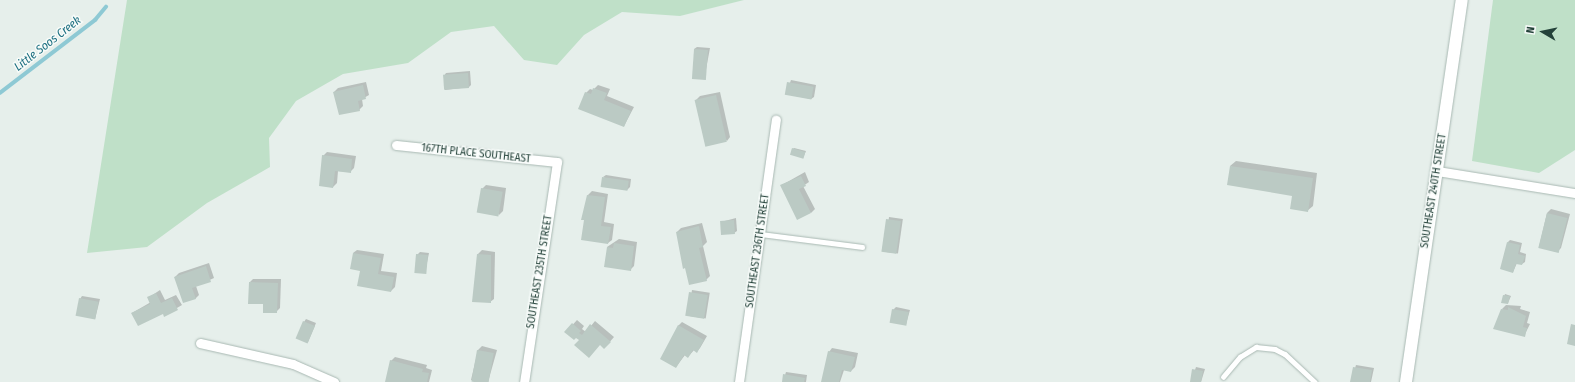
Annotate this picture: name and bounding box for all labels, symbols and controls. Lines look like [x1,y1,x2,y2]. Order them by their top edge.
north arrow [1523,12,1563,52]
water label: Little Soos Creek [12,13,84,75]
text: N [1524,26,1538,34]
street label: SOUTHEAST 240TH STREET [1418,133,1450,249]
street label: 167TH PLACE SOUTHEAST [421,142,531,166]
street label: SOUTHEAST 236TH STREET [743,193,773,309]
street label: SOUTHEAST 235TH STREET [524,214,556,330]

